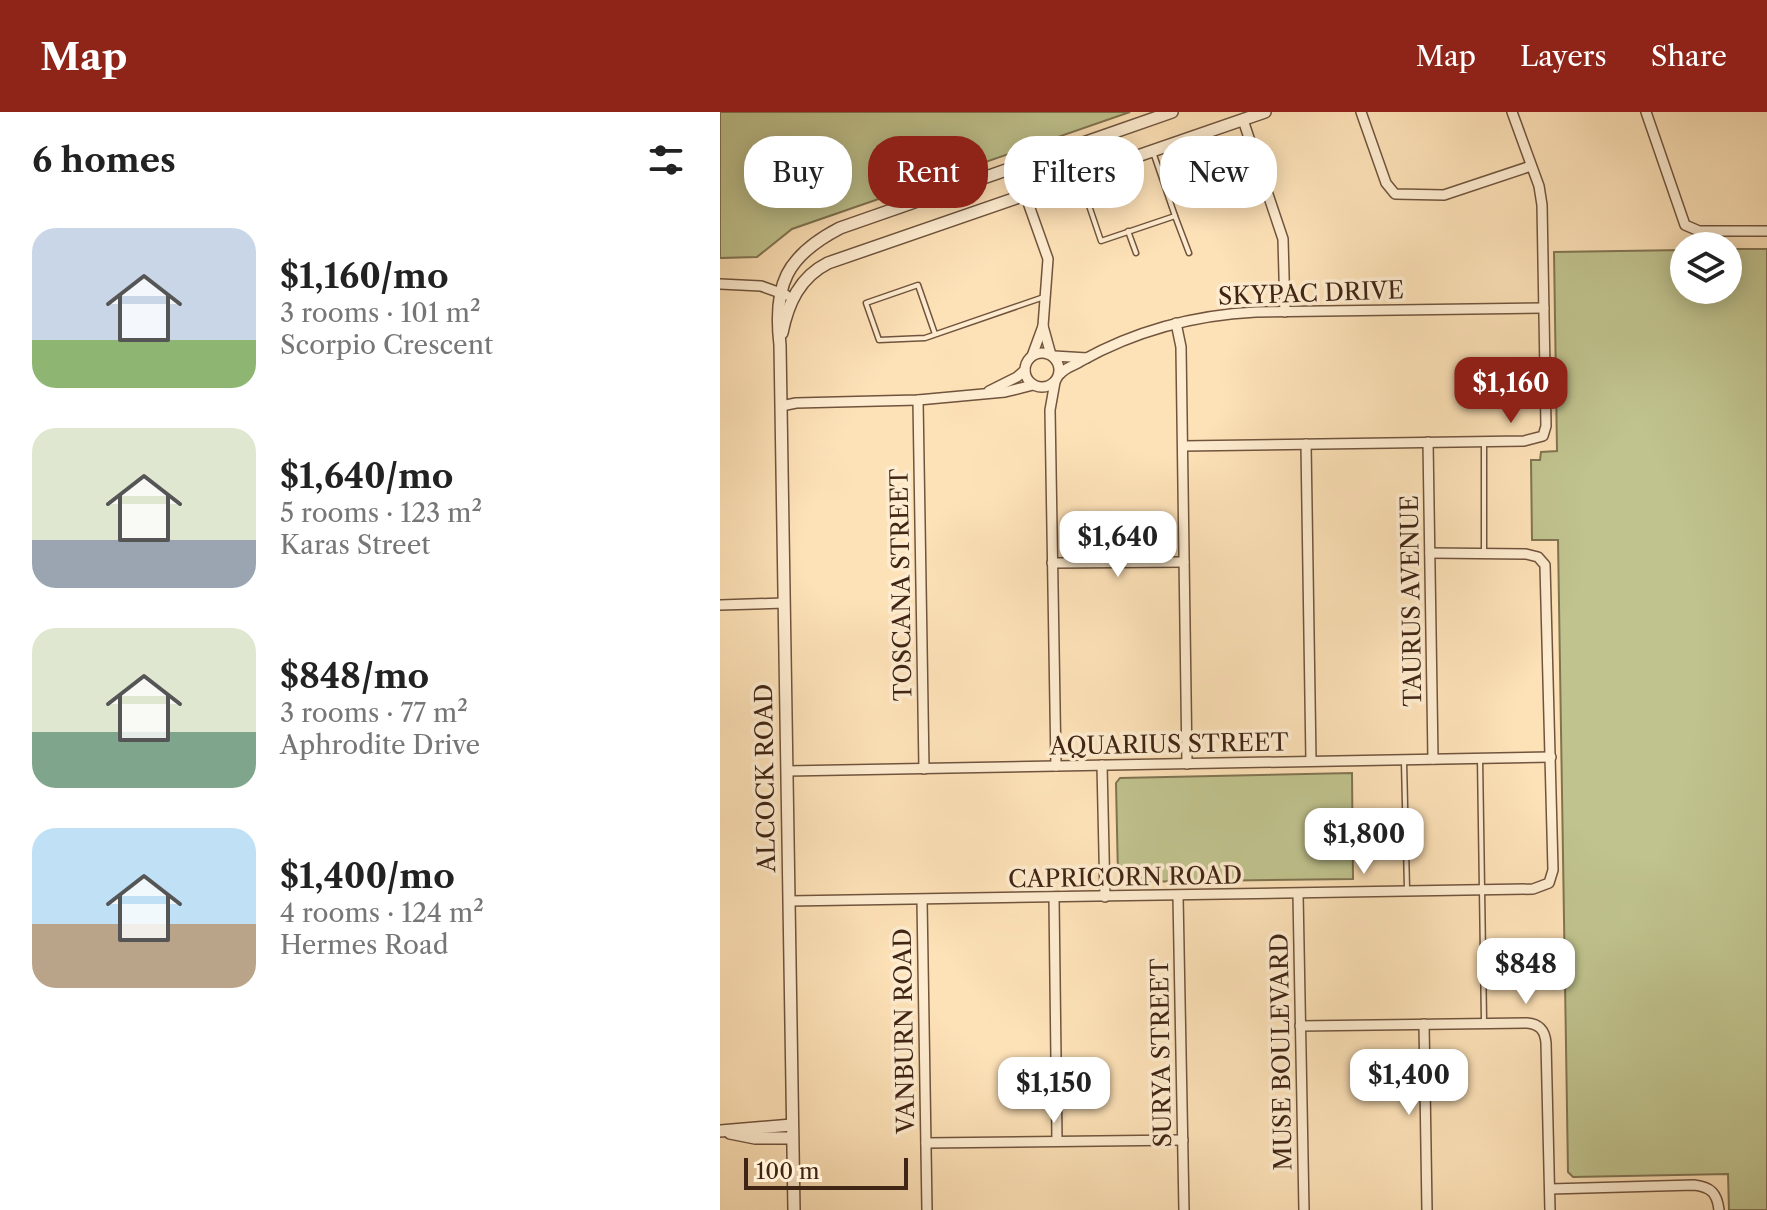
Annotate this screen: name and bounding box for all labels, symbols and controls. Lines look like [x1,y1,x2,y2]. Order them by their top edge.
text: Map [40,33,128,80]
text: Map [1416,39,1476,73]
text: Layers [1520,39,1607,73]
text: Share [1651,39,1727,73]
chip: Buy [744,136,852,208]
chip: Rent [868,136,988,208]
chip: Filters [1004,136,1144,208]
chip: New [1160,136,1277,208]
icon: filters [644,138,688,182]
text: 6 homes [32,139,176,181]
map controls [1670,232,1742,304]
button: layers [1670,232,1742,304]
text: $1,160/mo [280,255,449,297]
icon: home [96,260,192,356]
street label: SKYPAC DRIVE [1217,275,1405,311]
text: 3 rooms · 101 m² [280,297,481,329]
text: Scorpio Crescent [280,329,493,361]
pin: $1,160 [1446,357,1576,425]
text: $1,160 [1472,367,1550,399]
text: $1,640/mo [280,455,453,497]
icon: home [96,460,192,556]
street label: TOSCANA STREET [884,468,918,702]
street label: TAURUS AVENUE [1395,495,1427,707]
text: 5 rooms · 123 m² [280,497,482,529]
pin: $1,640 [1053,511,1183,579]
text: $1,640 [1078,521,1158,553]
text: Karas Street [280,529,430,561]
text: $848/mo [280,655,429,697]
icon: home [96,660,192,756]
street label: ALCOCK ROAD [749,683,781,874]
text: 3 rooms · 77 m² [280,697,468,729]
street label: AQUARIUS STREET [1048,727,1289,761]
text: Aphrodite Drive [280,729,480,761]
pin: $1,800 [1299,808,1429,876]
text: $1,800 [1323,818,1405,850]
text: $1,400/mo [280,855,455,897]
icon: home [96,860,192,956]
street label: CAPRICORN ROAD [1008,860,1242,894]
text: 4 rooms · 124 m² [280,897,484,929]
street label: VANBURN ROAD [888,928,920,1135]
text: Hermes Road [280,929,449,961]
street label: MUSE BOULEVARD [1264,933,1298,1171]
pin: $848 [1479,938,1573,1006]
text: $848 [1495,948,1557,980]
street label: SURYA STREET [1145,958,1177,1148]
pin: $1,400 [1344,1049,1474,1117]
pin: $1,150 [989,1057,1119,1125]
text: $1,400 [1368,1059,1450,1091]
text: $1,150 [1016,1067,1092,1099]
scale bar [744,1154,908,1190]
text: 100 m [756,1158,819,1185]

